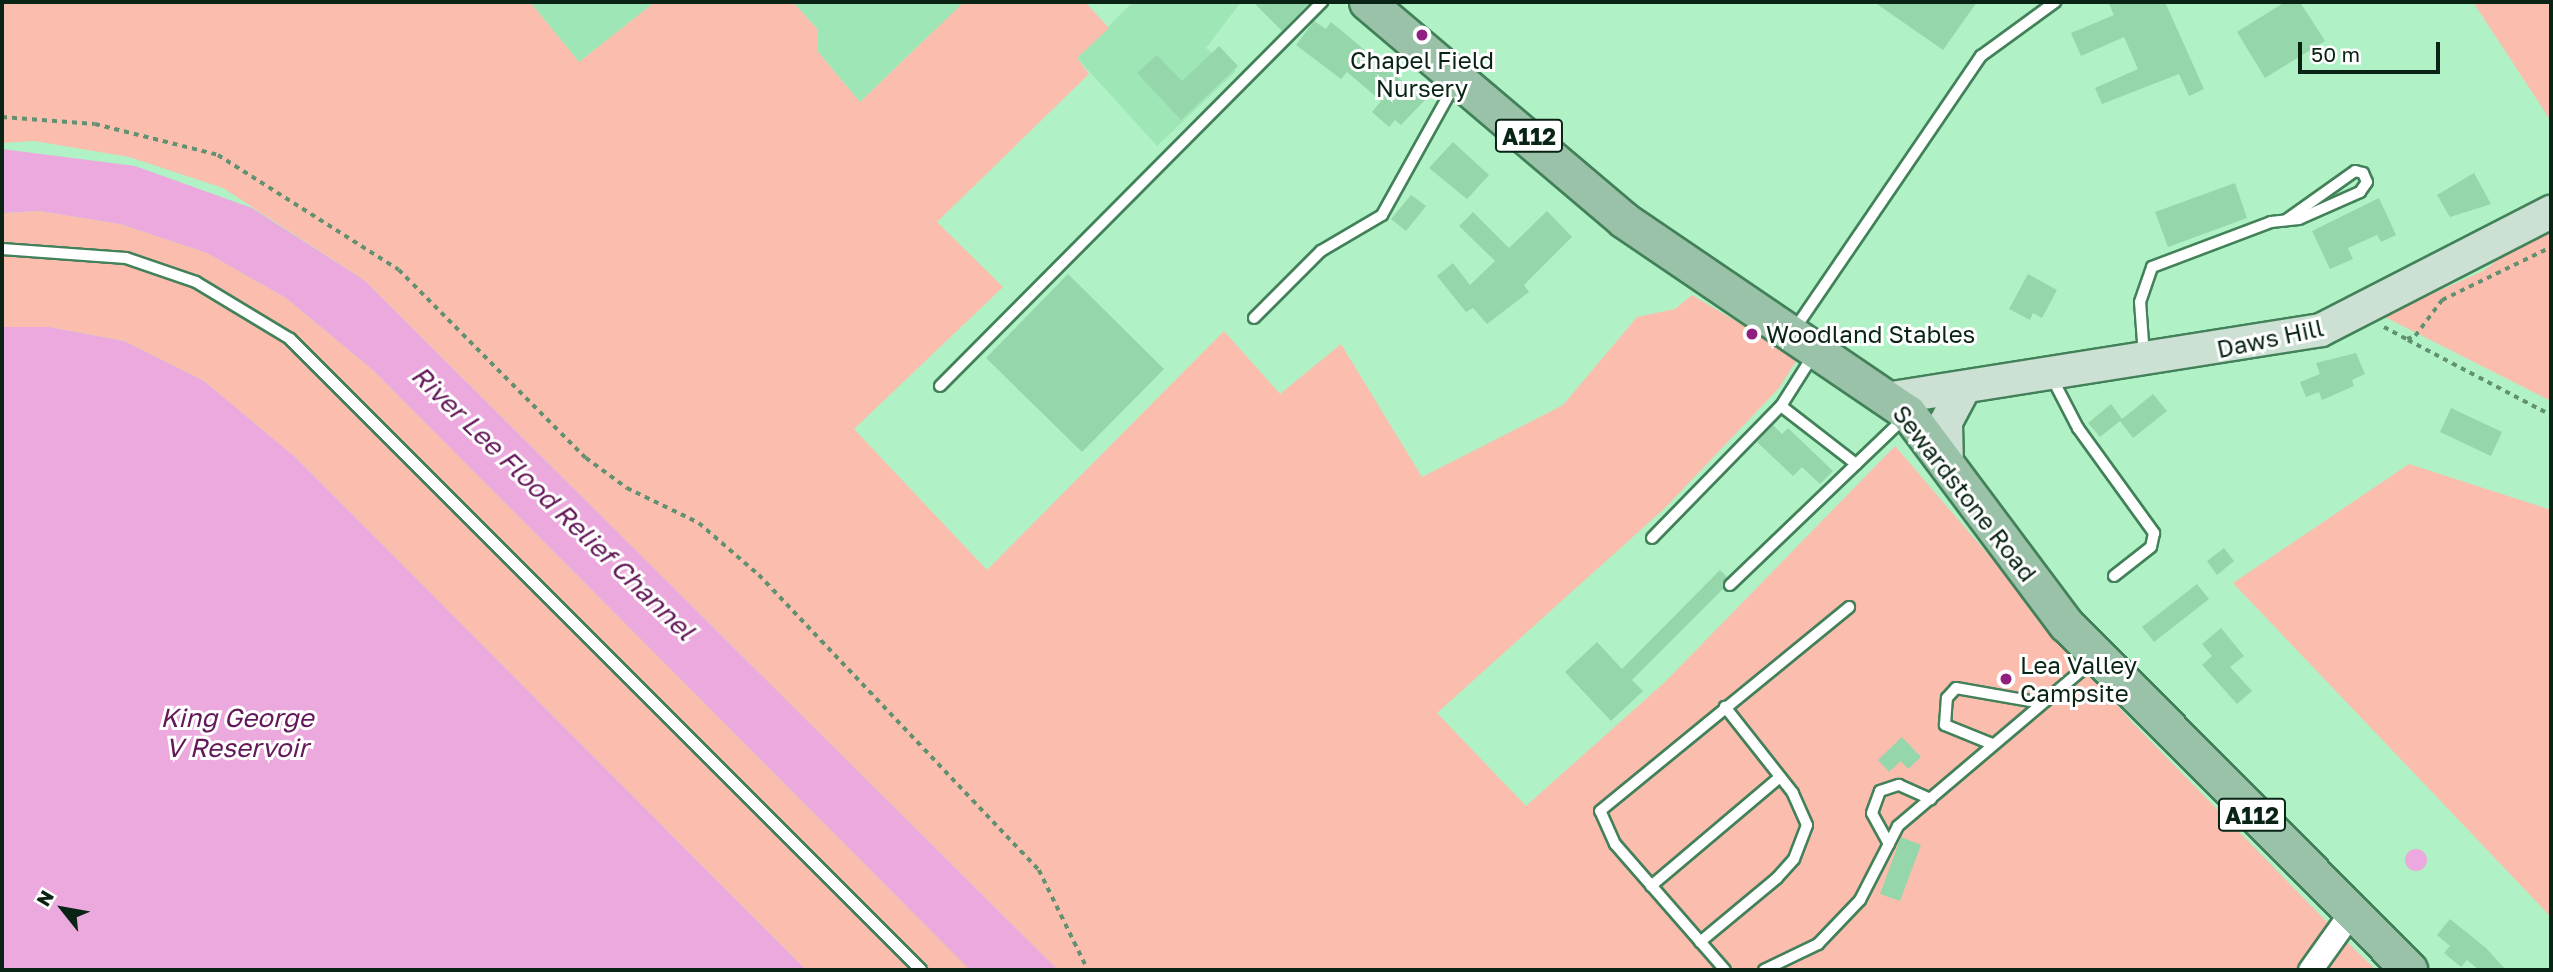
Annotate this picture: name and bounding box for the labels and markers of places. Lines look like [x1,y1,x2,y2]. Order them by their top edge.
marker: Chapel Field Nursery [1414,27,1430,43]
place label: Chapel Field Nursery [1350,46,1494,102]
place label: Woodland Stables [1766,320,1975,348]
marker: Woodland Stables [1744,326,1760,342]
place label: Lea Valley Campsite [2020,651,2137,707]
marker: Lea Valley Campsite [1998,671,2014,687]

